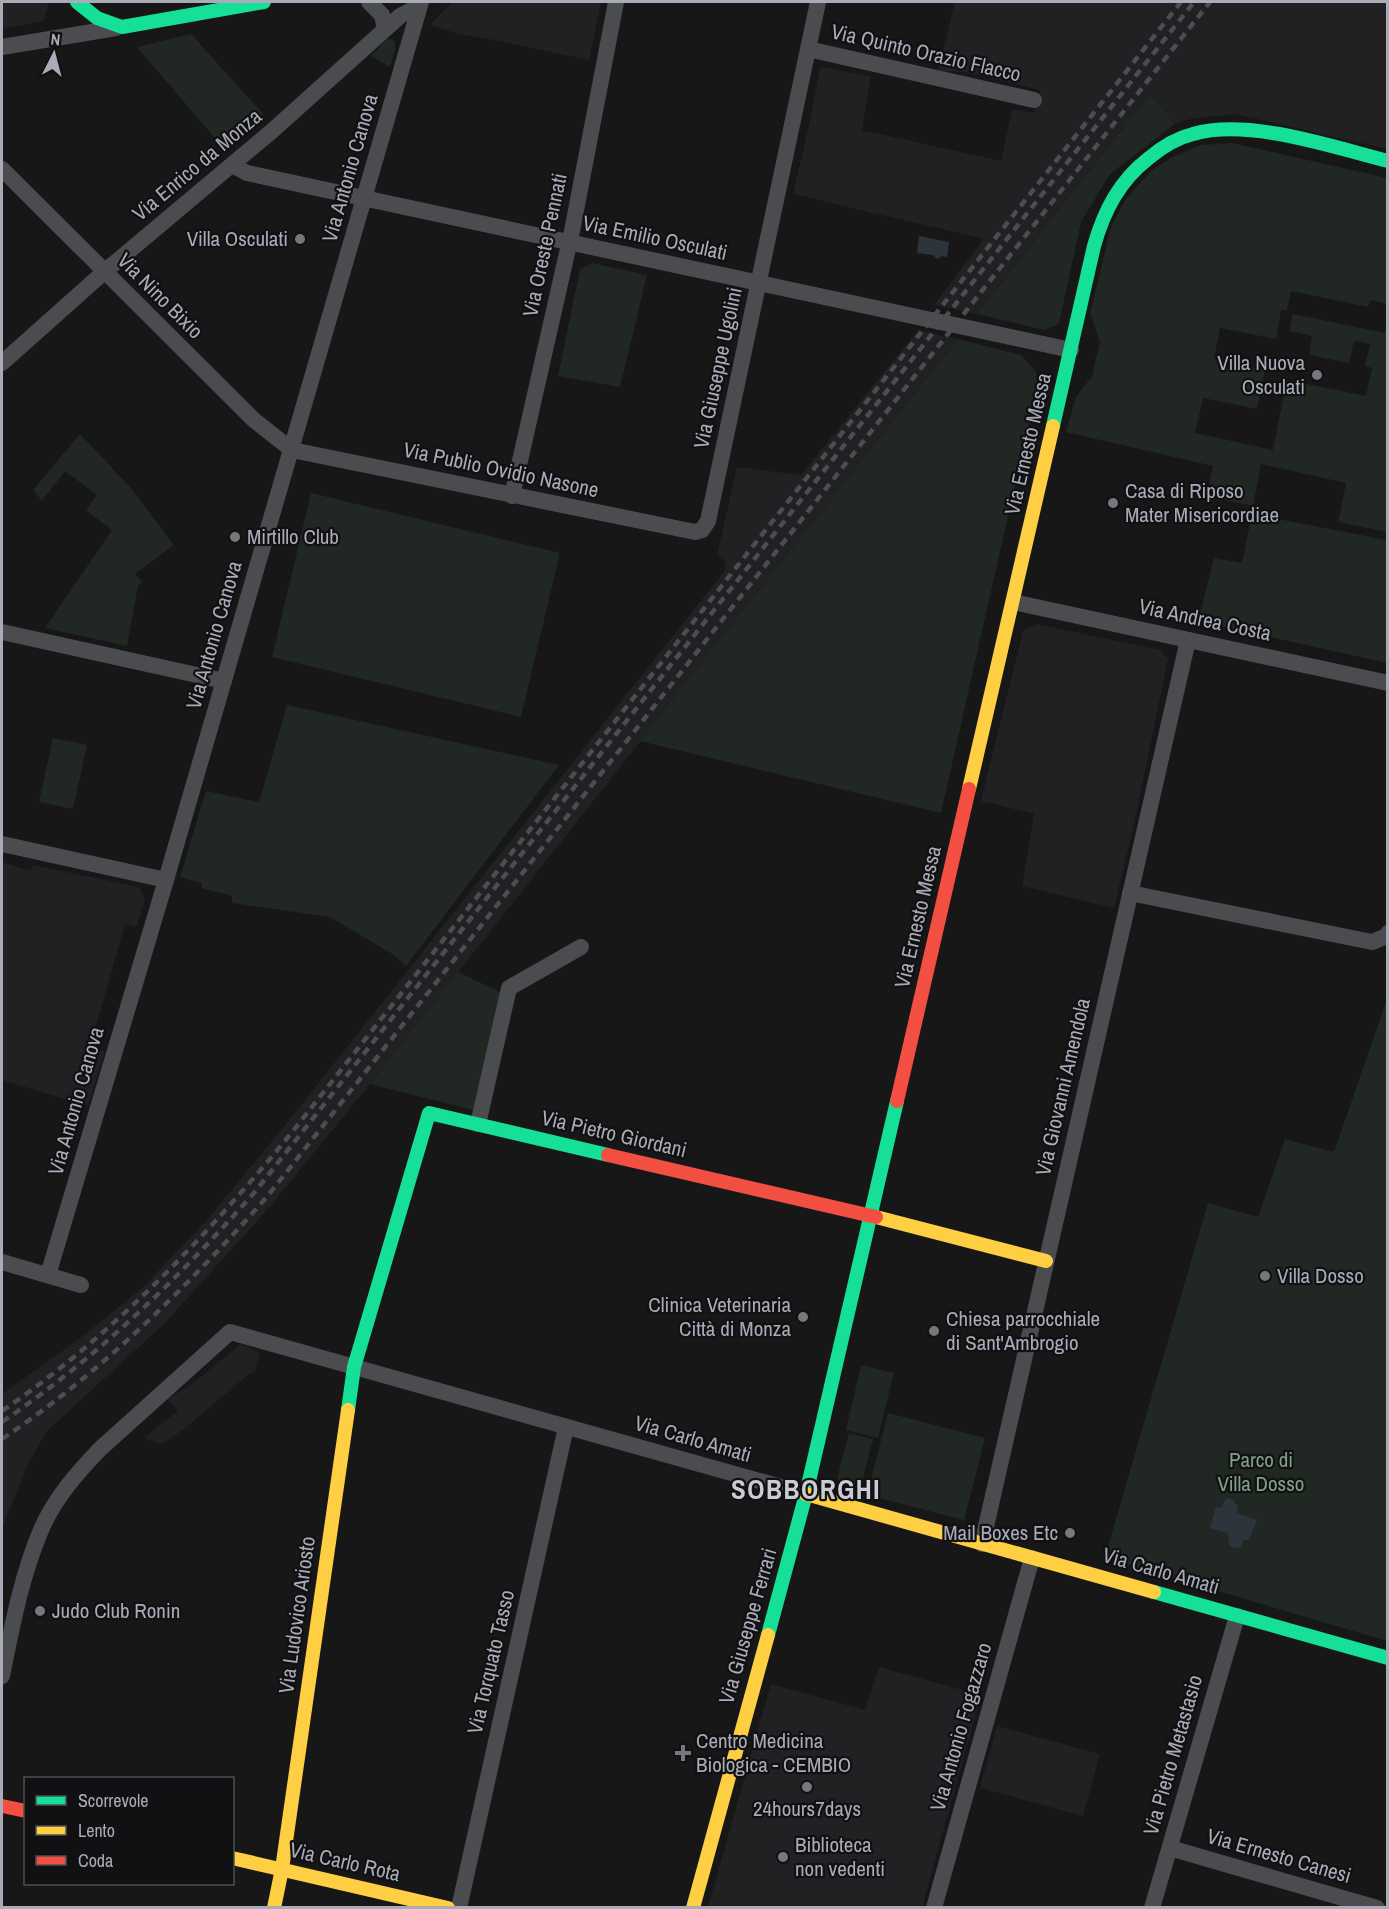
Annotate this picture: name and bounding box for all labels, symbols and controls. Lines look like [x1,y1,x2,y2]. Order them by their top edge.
street label: Via Quinto Orazio Flacco [828,17,1024,88]
north arrow [24,24,84,84]
text: N [50,28,61,51]
street label: Via Antonio Canova [315,90,385,245]
street label: Via Enrico da Monza [126,102,268,227]
street label: Via Oreste Pennati [515,170,574,319]
street label: Via Emilio Osculati [580,208,730,267]
place label: Villa Osculati [187,224,288,253]
marker: Villa Osculati [293,232,307,246]
street label: Via Nino Bixio [111,246,210,345]
street label: Via Giuseppe Ugolini [686,284,749,451]
place label: Villa Nuova Osculati [1217,348,1305,401]
marker: Villa Nuova Osculati [1310,368,1324,382]
street label: Via Ernesto Messa [997,369,1058,518]
street label: Via Publio Ovidio Nasone [401,435,601,504]
place label: Casa di Riposo Mater Misericordiae [1125,476,1279,529]
marker: Casa di Riposo Mater Misericordiae [1106,496,1120,510]
place label: Mirtillo Club [247,522,339,551]
marker: Mirtillo Club [228,530,242,544]
street label: Via Antonio Canova [179,557,249,712]
street label: Via Andrea Costa [1136,591,1274,648]
street label: Via Ernesto Messa [887,842,948,991]
street label: Via Giovanni Amendola [1028,995,1097,1179]
street label: Via Antonio Canova [41,1023,111,1178]
street label: Via Pietro Giordani [539,1103,690,1164]
place label: Villa Dosso [1277,1261,1364,1290]
marker: Villa Dosso [1258,1269,1272,1283]
place label: Clinica Veterinaria Città di Monza [648,1290,791,1343]
place label: Chiesa parrocchiale di Sant'Ambrogio [946,1304,1100,1357]
marker: Clinica Veterinaria Città di Monza [796,1310,810,1324]
marker: Chiesa parrocchiale di Sant'Ambrogio [927,1324,941,1338]
street label: Via Carlo Amati [631,1408,755,1469]
park label: Parco di Villa Dosso [1218,1445,1304,1498]
district label: SOBBORGHI [731,1471,881,1507]
place label: Mail Boxes Etc [943,1518,1058,1547]
marker: Mail Boxes Etc [1063,1526,1077,1540]
street label: Via Ludovico Ariosto [271,1534,322,1695]
street label: Via Carlo Amati [1099,1540,1223,1601]
street label: Via Giuseppe Ferrari [711,1545,784,1707]
street label: Via Torquato Tasso [460,1587,521,1737]
place label: Judo Club Ronin [52,1596,180,1625]
marker: Judo Club Ronin [33,1604,47,1618]
street label: Via Antonio Fogazzaro [923,1639,998,1815]
street label: Via Pietro Metastasio [1136,1671,1209,1838]
place label: Centro Medicina Biologica - CEMBIO [696,1726,851,1779]
marker: Centro Medicina Biologica - CEMBIO [674,1744,692,1762]
legend [24,1777,234,1885]
marker: 24hours7days [800,1780,814,1794]
text: Scorrevole [78,1788,149,1813]
place label: 24hours7days [753,1794,861,1823]
text: Lento [78,1818,115,1843]
street label: Via Ernesto Canesi [1204,1821,1355,1890]
place label: Biblioteca non vedenti [795,1830,885,1883]
street label: Via Carlo Rota [287,1835,404,1888]
text: Coda [78,1848,113,1873]
marker: Biblioteca non vedenti [776,1850,790,1864]

